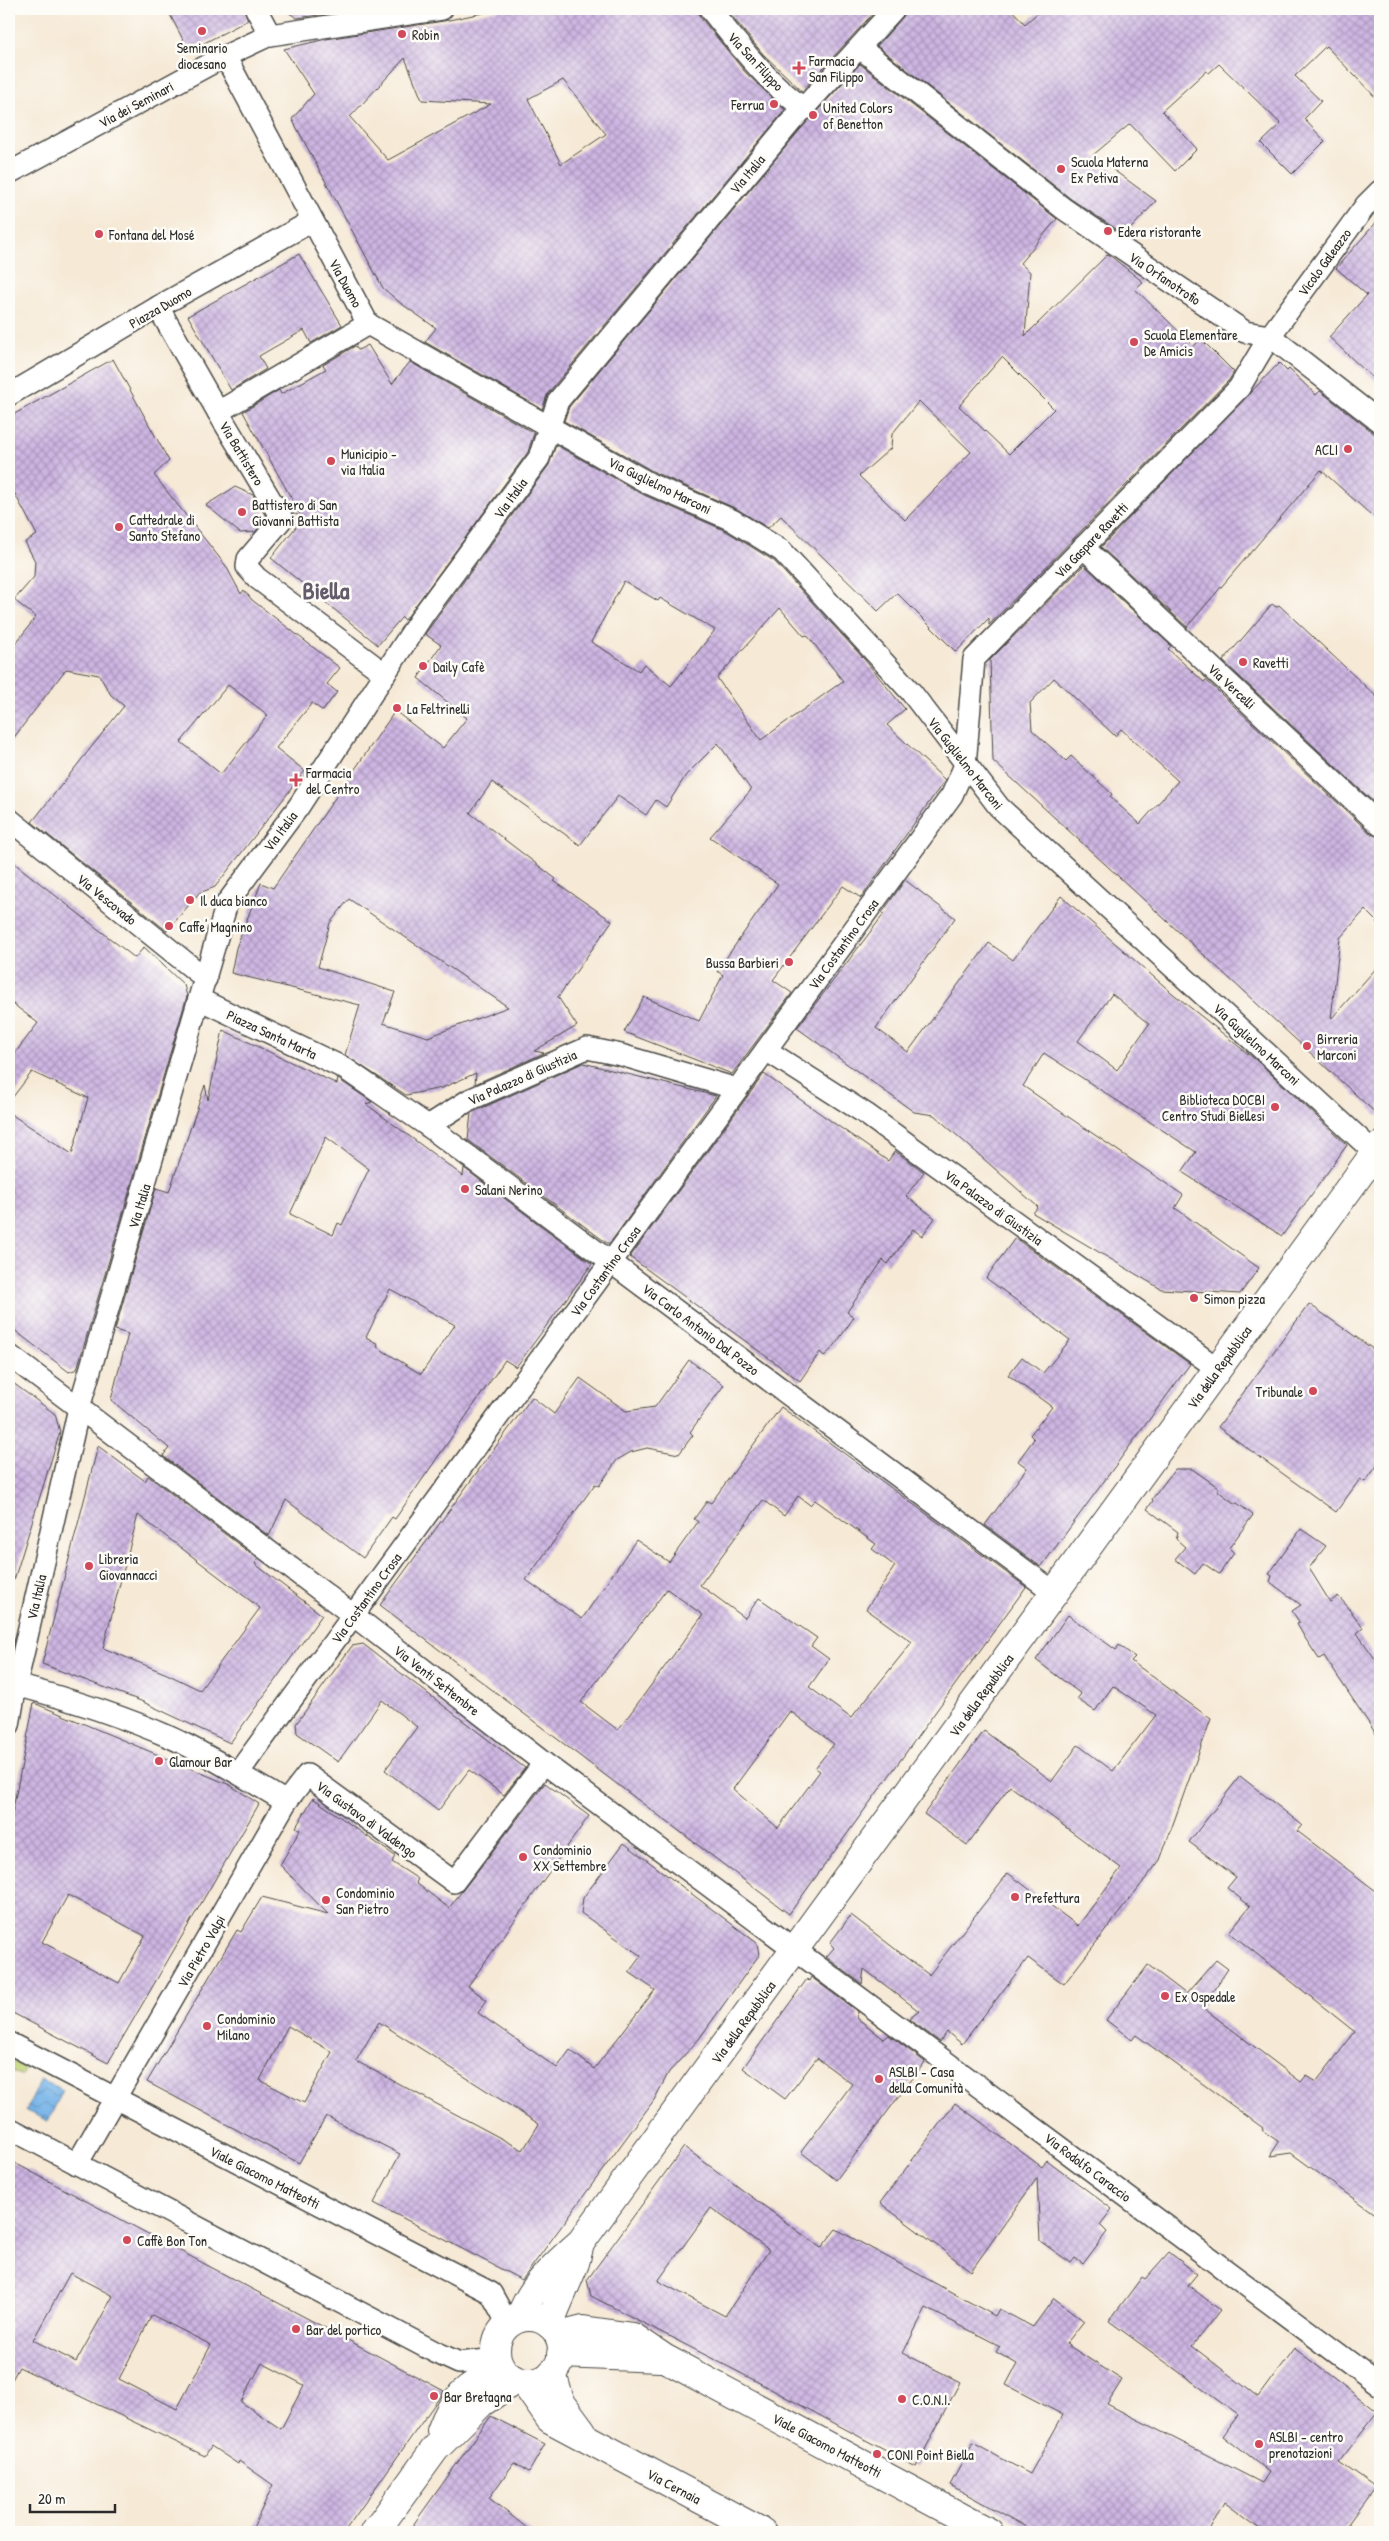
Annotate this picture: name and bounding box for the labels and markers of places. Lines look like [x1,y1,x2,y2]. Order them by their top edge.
marker: Seminario diocesano [196,25,208,37]
place label: Robin [412,25,439,44]
marker: Robin [396,28,408,40]
place label: Seminario diocesano [177,38,228,73]
place label: Farmacia San Filippo [808,51,864,87]
marker: Farmacia San Filippo [793,62,805,74]
place label: Ferrua [730,95,764,114]
marker: Ferrua [768,98,780,110]
place label: United Colors of Benetton [823,98,893,133]
marker: United Colors of Benetton [807,109,819,121]
place label: Scuola Materna Ex Petiva [1071,152,1148,187]
marker: Scuola Materna Ex Petiva [1055,163,1067,175]
place label: Edera ristorante [1118,222,1202,241]
place label: Fontana del Mosé [108,225,195,244]
marker: Edera ristorante [1102,225,1114,237]
marker: Fontana del Mosé [93,228,105,240]
place label: Scuola Elementare De Amicis [1144,325,1238,360]
marker: Scuola Elementare De Amicis [1128,336,1140,348]
place label: ACLI [1315,440,1338,459]
marker: ACLI [1342,443,1354,455]
place label: Municipio - via Italia [341,444,397,479]
marker: Municipio - via Italia [325,455,337,467]
place label: Battistero di San Giovanni Battista [252,495,339,530]
marker: Battistero di San Giovanni Battista [236,506,248,518]
place label: Cattedrale di Santo Stefano [129,510,201,545]
marker: Cattedrale di Santo Stefano [113,521,125,533]
place label: Ravetti [1253,653,1289,672]
marker: Ravetti [1237,656,1249,668]
place label: Daily Cafè [433,657,485,677]
marker: Daily Cafè [417,660,429,672]
place label: La Feltrinelli [407,699,470,718]
marker: La Feltrinelli [391,702,403,714]
place label: Farmacia del Centro [305,763,360,798]
marker: Farmacia del Centro [290,774,302,786]
place label: Il duca bianco [200,891,268,910]
marker: Il duca bianco [184,894,196,906]
place label: Caffe' Magnino [179,917,252,937]
marker: Caffe' Magnino [163,920,175,932]
place label: Bussa Barbieri [706,953,779,972]
marker: Bussa Barbieri [783,956,795,968]
place label: Birreria Marconi [1317,1029,1358,1064]
marker: Birreria Marconi [1301,1040,1313,1052]
place label: Biblioteca DOCBI Centro Studi Biellesi [1162,1090,1265,1125]
marker: Biblioteca DOCBI Centro Studi Biellesi [1269,1101,1281,1113]
place label: Salani Nerino [475,1180,543,1199]
marker: Salani Nerino [459,1183,471,1195]
place label: Simon pizza [1204,1289,1265,1309]
marker: Simon pizza [1188,1292,1200,1304]
place label: Tribunale [1255,1382,1303,1401]
marker: Tribunale [1307,1385,1319,1397]
place label: Libreria Giovannacci [99,1549,158,1584]
marker: Libreria Giovannacci [83,1560,95,1572]
place label: Glamour Bar [169,1752,233,1771]
marker: Glamour Bar [153,1755,165,1767]
place label: Condominio XX Settembre [533,1840,607,1875]
marker: Condominio XX Settembre [517,1851,529,1863]
place label: Condominio San Pietro [336,1883,395,1918]
place label: Prefettura [1025,1888,1080,1907]
marker: Prefettura [1009,1891,1021,1903]
marker: Condominio San Pietro [320,1894,332,1906]
place label: Ex Ospedale [1175,1987,1236,2007]
marker: Ex Ospedale [1159,1990,1171,2002]
place label: Condominio Milano [217,2009,276,2044]
marker: Condominio Milano [201,2020,213,2032]
place label: ASLBI - Casa della Comunità [889,2062,963,2097]
marker: ASLBI - Casa della Comunità [873,2073,885,2085]
place label: Caffè Bon Ton [137,2231,207,2250]
marker: Caffè Bon Ton [121,2234,133,2246]
place label: Bar del portico [306,2320,382,2340]
marker: Bar del portico [290,2323,302,2335]
place label: Bar Bretagna [444,2387,512,2407]
marker: Bar Bretagna [428,2390,440,2402]
place label: C.O.N.I. [912,2390,950,2409]
marker: C.O.N.I. [896,2393,908,2405]
place label: ASLBI - centro prenotazioni [1269,2427,1343,2463]
marker: ASLBI - centro prenotazioni [1253,2438,1265,2450]
place label: CONI Point Biella [887,2445,974,2464]
marker: CONI Point Biella [871,2448,883,2460]

